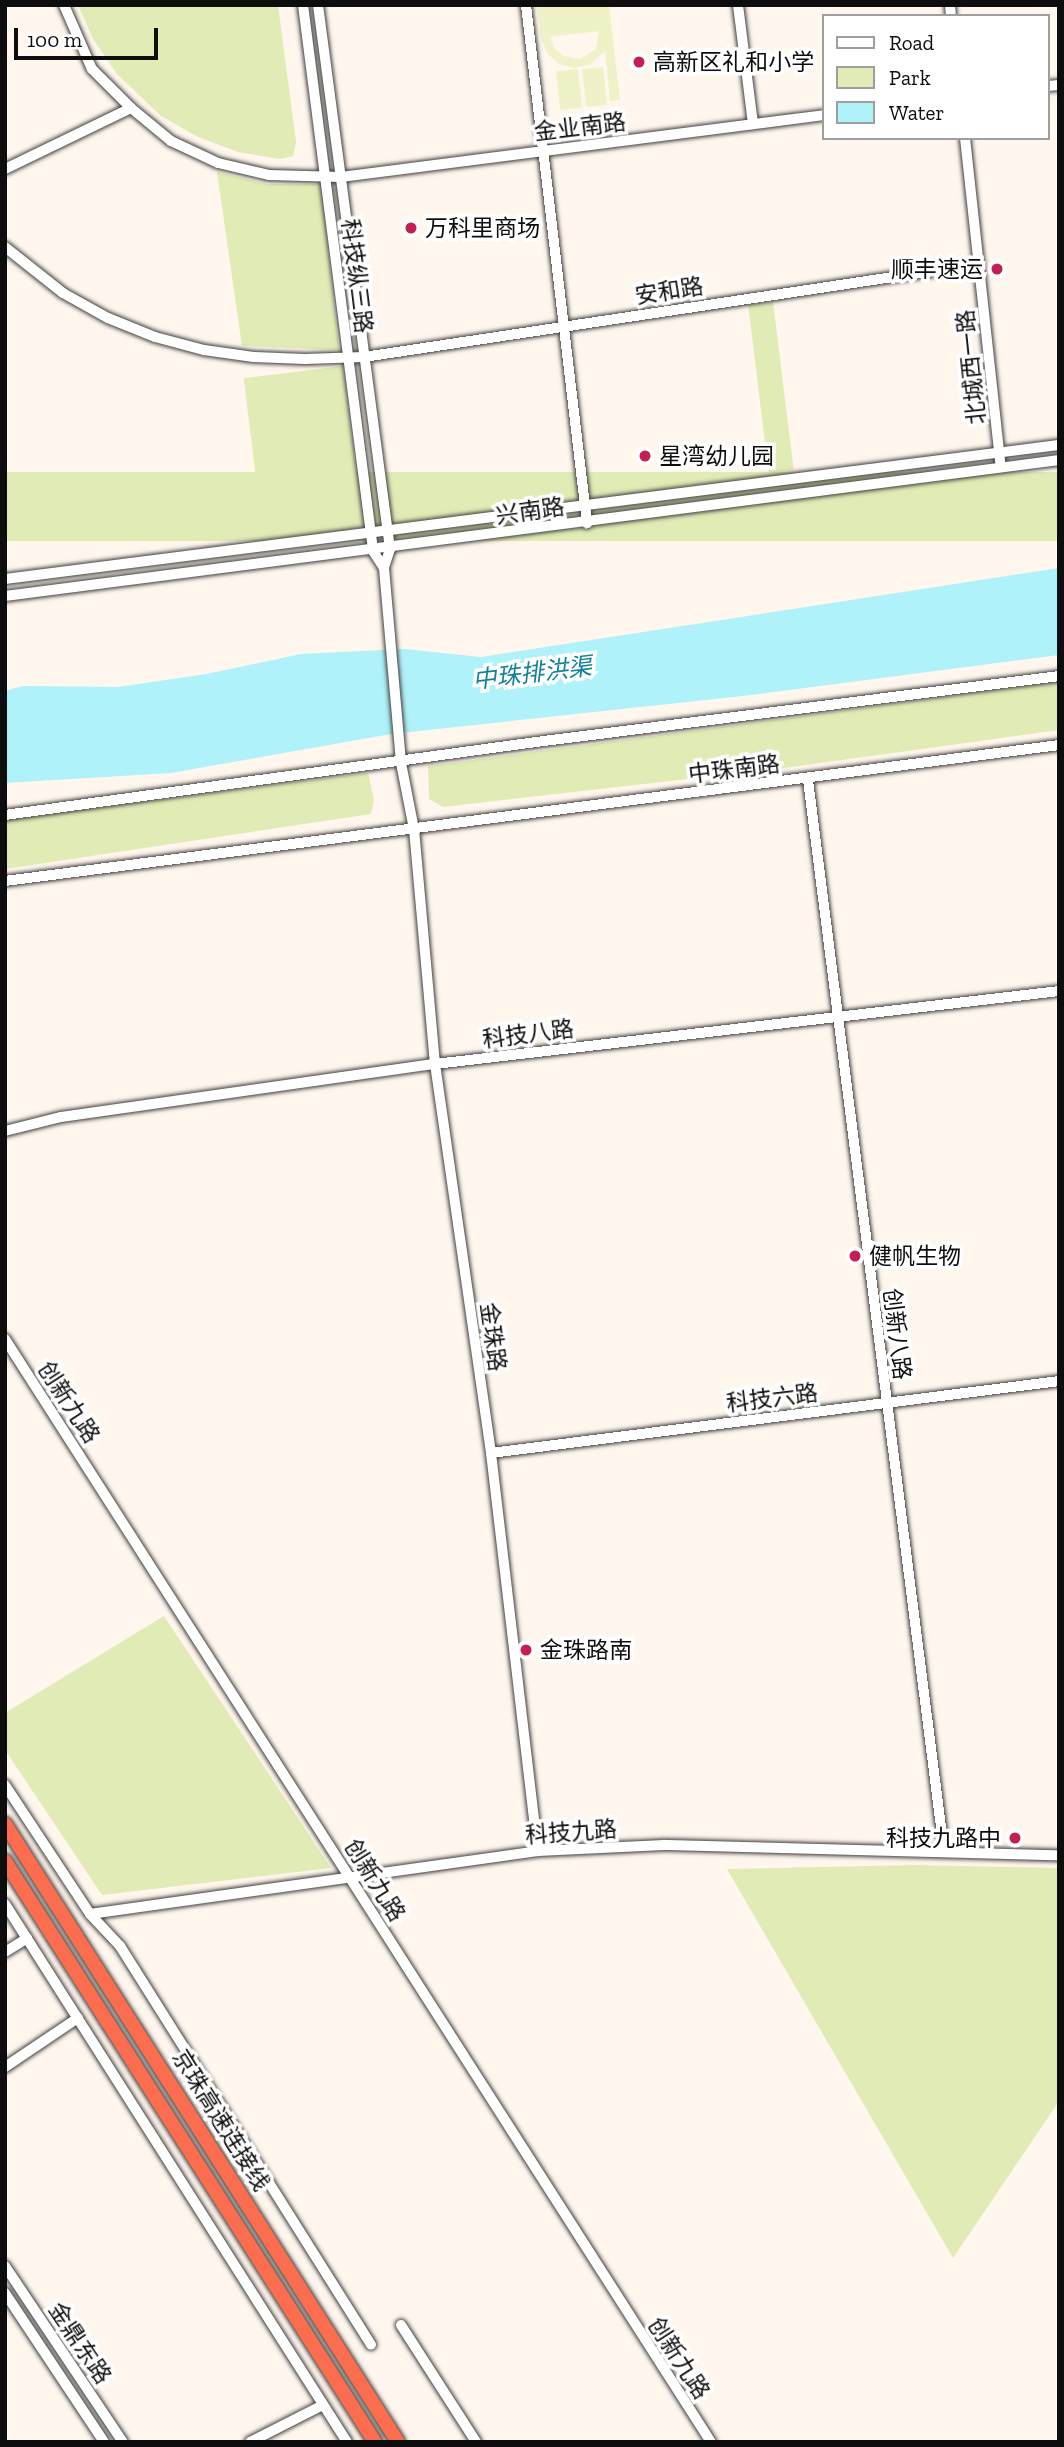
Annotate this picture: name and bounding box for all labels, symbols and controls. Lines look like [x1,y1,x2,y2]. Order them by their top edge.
scale bar [18,14,161,58]
legend [822,14,1050,140]
text: 100 m [27,27,82,52]
text: Road [889,30,934,55]
place label: 高新区礼和小学 [653,48,814,76]
marker: 高新区礼和小学 [631,54,647,70]
text: Park [889,65,931,90]
text: Water [889,100,944,125]
street label: 金业南路 [533,108,627,146]
place label: 万科里商场 [425,214,540,242]
street label: 科技纵三路 [336,217,378,335]
marker: 万科里商场 [403,220,419,236]
place label: 顺丰速运 [891,255,983,283]
marker: 顺丰速运 [989,261,1005,277]
street label: 安和路 [633,272,705,310]
street label: 北城西一路 [951,308,991,426]
place label: 星湾幼儿园 [659,442,774,470]
marker: 星湾幼儿园 [637,448,653,464]
street label: 兴南路 [494,493,566,529]
water label: 中珠排洪渠 [471,651,593,695]
street label: 中珠南路 [687,750,781,788]
street label: 科技八路 [481,1015,575,1053]
place label: 健帆生物 [869,1242,961,1270]
marker: 健帆生物 [847,1248,863,1264]
street label: 创新八路 [878,1287,916,1381]
street label: 金珠路 [475,1301,511,1373]
street label: 创新九路 [32,1356,106,1448]
street label: 科技六路 [725,1379,819,1417]
place label: 金珠路南 [540,1636,632,1664]
marker: 金珠路南 [518,1642,534,1658]
street label: 科技九路 [524,1815,618,1849]
place label: 科技九路中 [886,1824,1001,1852]
marker: 科技九路中 [1007,1830,1023,1846]
street label: 创新九路 [339,1834,411,1926]
street label: 京珠高速连接线 [167,2044,275,2196]
street label: 金鼎东路 [43,2297,117,2389]
street label: 创新九路 [642,2312,716,2404]

